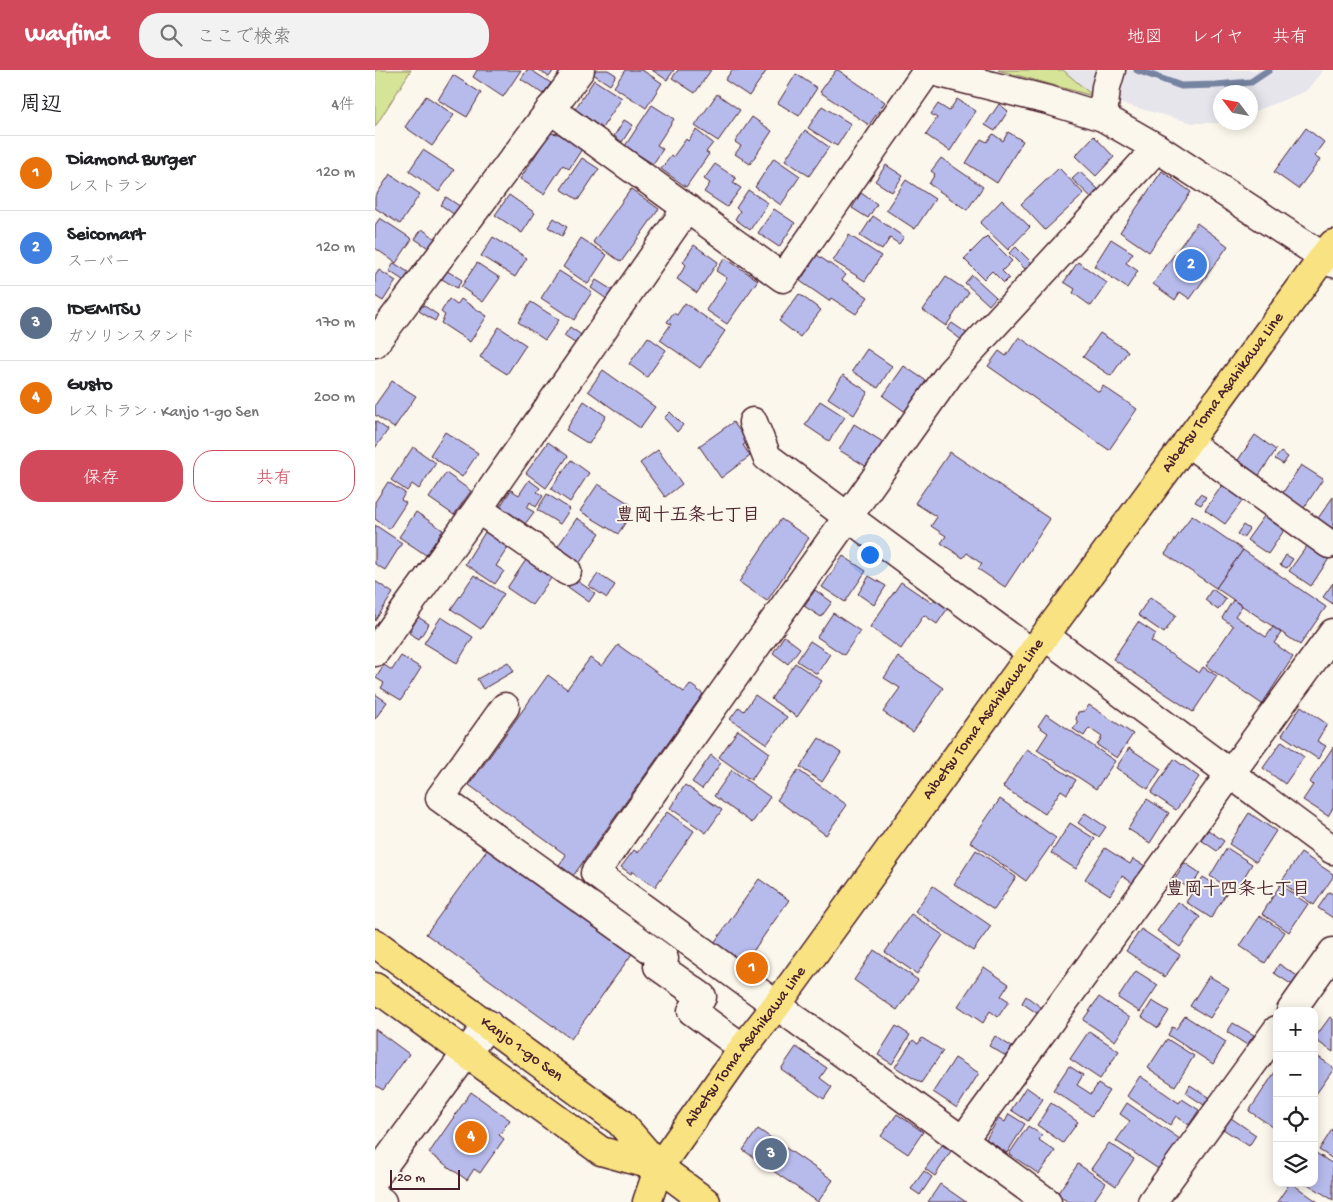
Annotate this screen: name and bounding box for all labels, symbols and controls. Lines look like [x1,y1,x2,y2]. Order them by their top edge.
search box [139,13,489,58]
text: Wayfind [25,21,109,50]
icon: search [157,21,185,49]
text: ここで検索 [197,27,292,50]
text: 地図 [1127,28,1163,49]
text: レイヤ [1191,28,1244,49]
text: 共有 [1272,28,1308,49]
north arrow [1213,85,1258,130]
text: 周辺 [20,94,62,119]
text: 4件 [331,97,355,116]
text: Diamond Burger [67,149,195,172]
text: 1 [33,164,39,183]
text: 120 m [316,164,355,183]
text: レストラン [67,179,148,198]
text: Seicomart [67,224,145,247]
text: 2 [32,239,40,258]
text: 120 m [316,239,355,258]
pin: 2 [1175,246,1207,284]
text: スーパー [67,254,130,273]
text: IDEMITSU [67,299,141,322]
street label: Aibetsu Toma Asahikawa Line [1158,308,1289,477]
text: 3 [32,314,40,333]
text: 170 m [316,314,355,333]
text: ガソリンスタンド [67,329,195,348]
text: Gusto [67,374,113,397]
text: 4 [32,389,40,408]
text: 200 m [314,389,355,408]
text: レストラン · Kanjo 1-go Sen [67,404,259,423]
button: 保存 [20,450,183,502]
button: 共有 [193,450,355,502]
district label: 豊岡十五条七丁目 [616,505,760,527]
your location [857,542,883,568]
street label: Aibetsu Toma Asahikawa Line [919,635,1049,804]
district label: 豊岡十四条七丁目 [1166,879,1310,901]
pin: 1 [736,949,768,987]
street label: Aibetsu Toma Asahikawa Line [681,962,811,1131]
map controls [1273,1007,1318,1187]
button: + [1273,1007,1318,1052]
street label: Kanjo 1-go Sen [476,1013,567,1087]
button: − [1273,1052,1318,1097]
button: locate [1273,1097,1318,1142]
pin: 4 [455,1118,487,1156]
pin: 3 [755,1135,787,1173]
button: layers [1273,1142,1318,1187]
scale bar [390,1167,460,1190]
text: 20 m [397,1170,425,1187]

